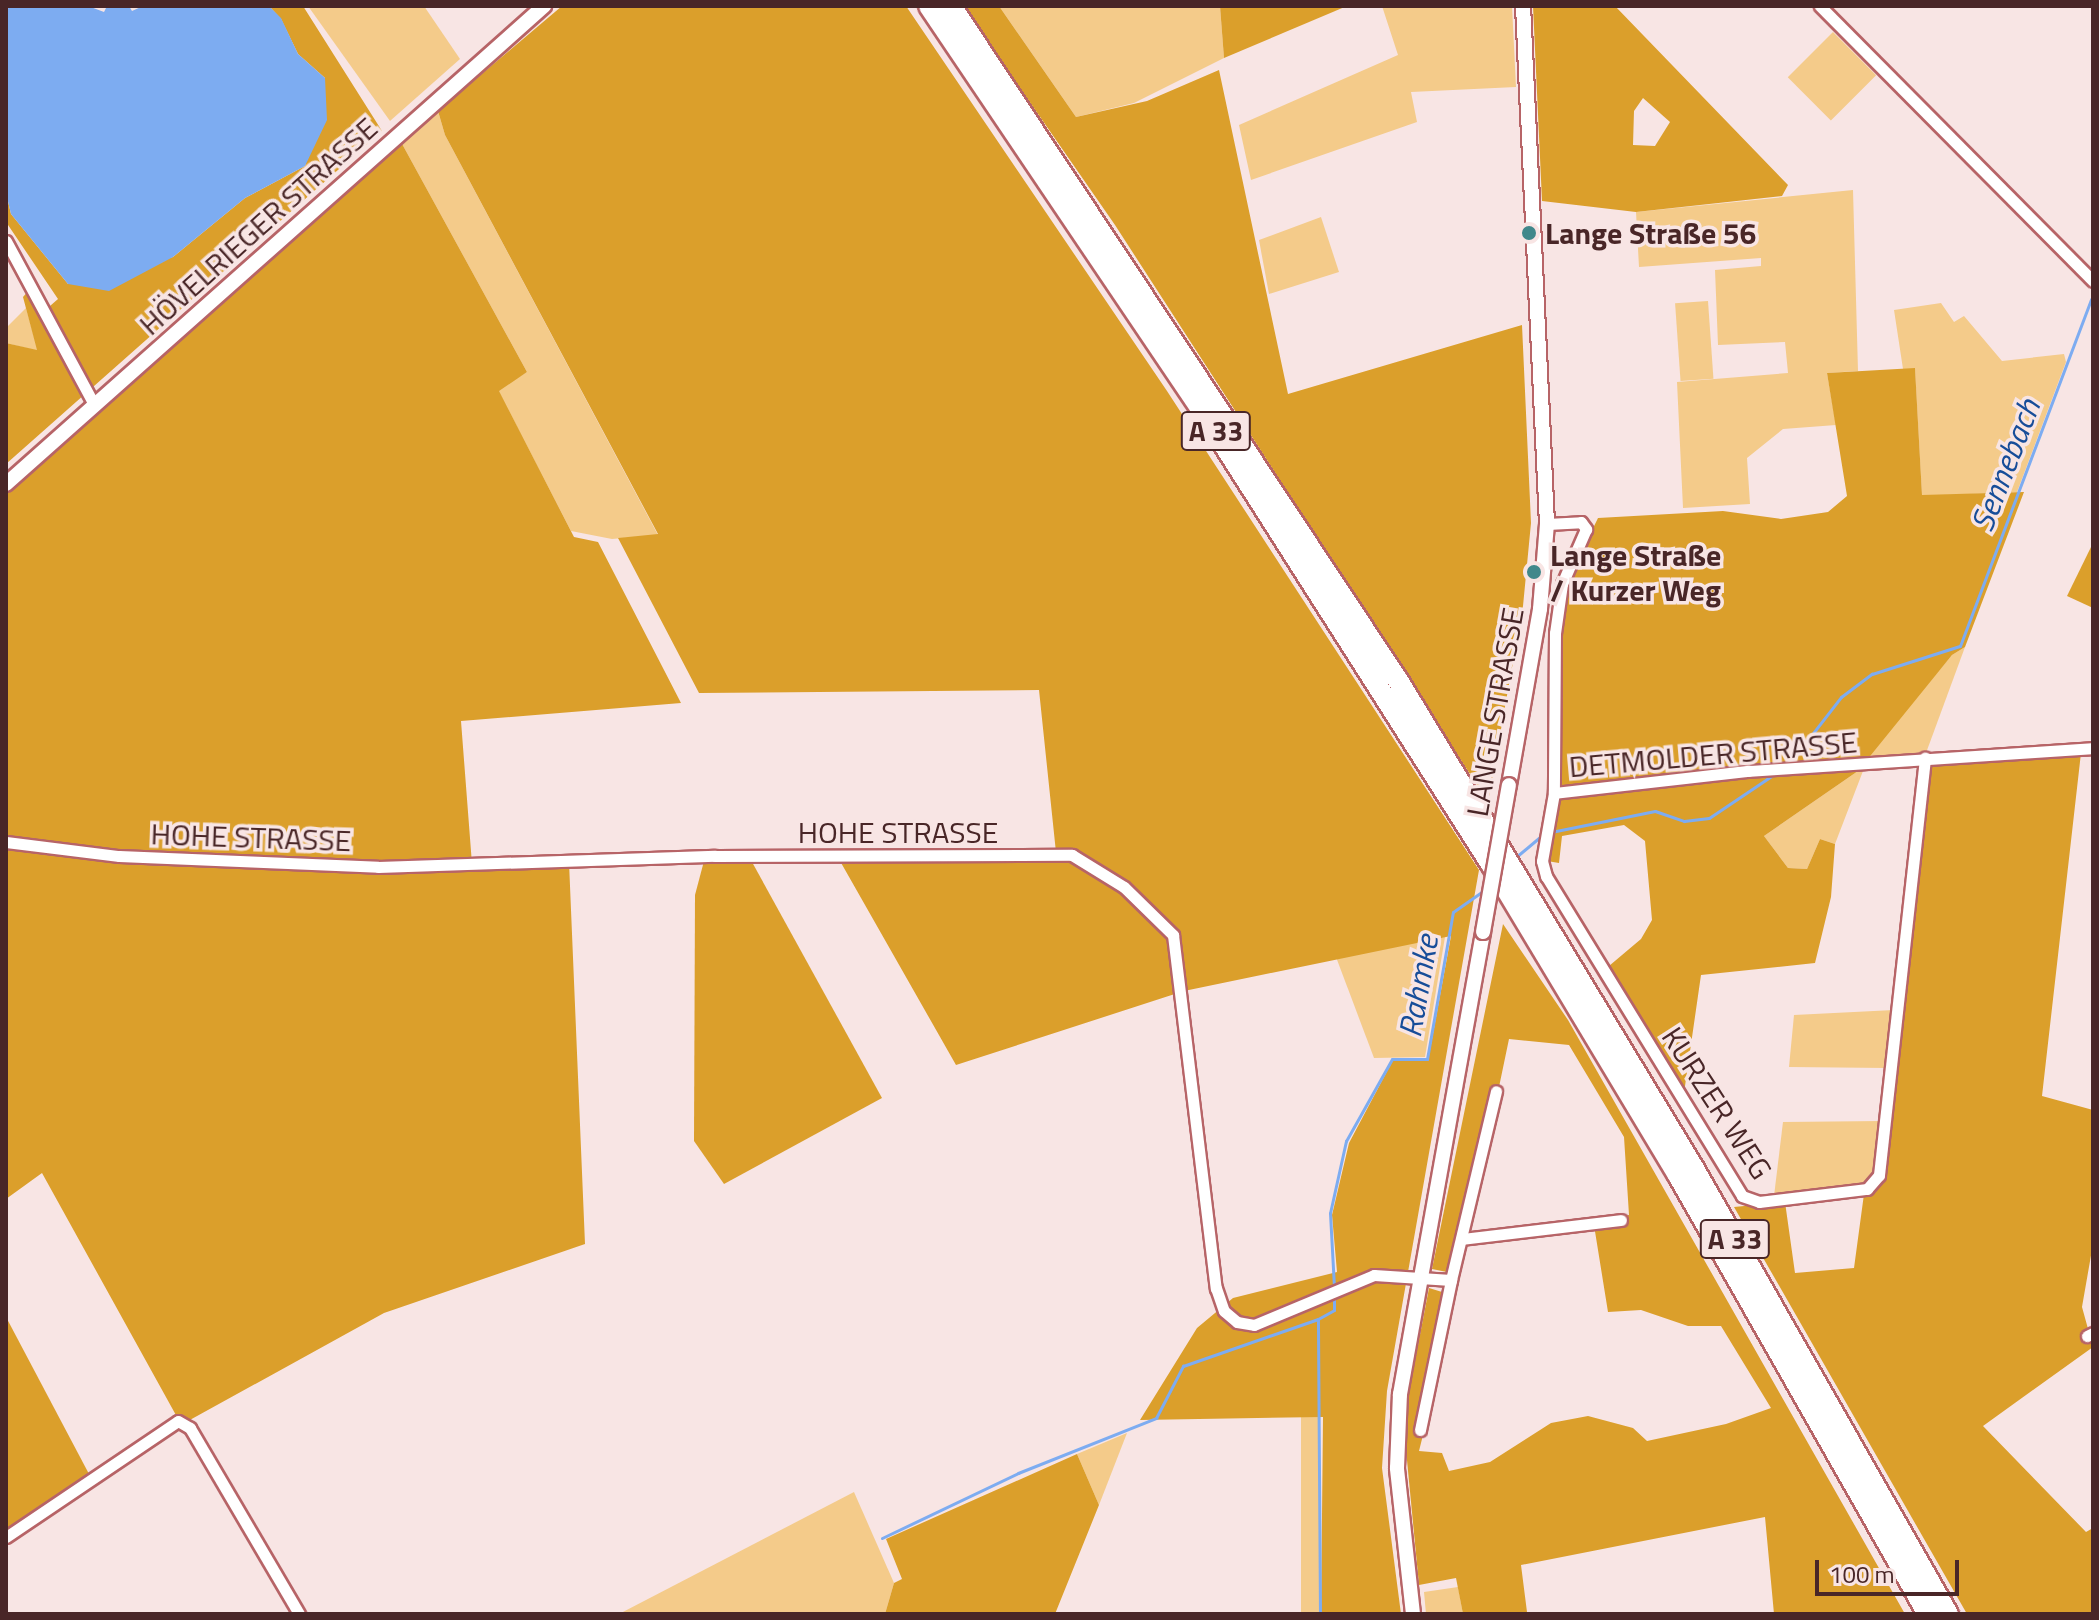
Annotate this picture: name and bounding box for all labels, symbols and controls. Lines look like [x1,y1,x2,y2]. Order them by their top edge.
street label: HÖVELRIEGER STRASSE [132,110,384,342]
place label: Lange Straße 56 [1545,215,1756,251]
marker: Lange Straße 56 [1520,224,1538,242]
water label: Sennebach [1962,394,2048,536]
road number: A 33 [1180,407,1252,455]
place label: Lange Straße / Kurzer Weg [1550,537,1721,608]
marker: Lange Straße / Kurzer Weg [1525,563,1543,581]
street label: LANGE STRASSE [1459,605,1531,819]
street label: DETMOLDER STRASSE [1567,723,1859,785]
street label: HOHE STRASSE [798,814,998,850]
street label: HOHE STRASSE [150,816,352,858]
water label: Rahmke [1390,932,1446,1040]
street label: KURZER WEG [1655,1020,1779,1186]
road number: A 33 [1699,1215,1771,1263]
scale bar [1819,1544,1963,1594]
text: 100 m [1829,1556,1895,1592]

